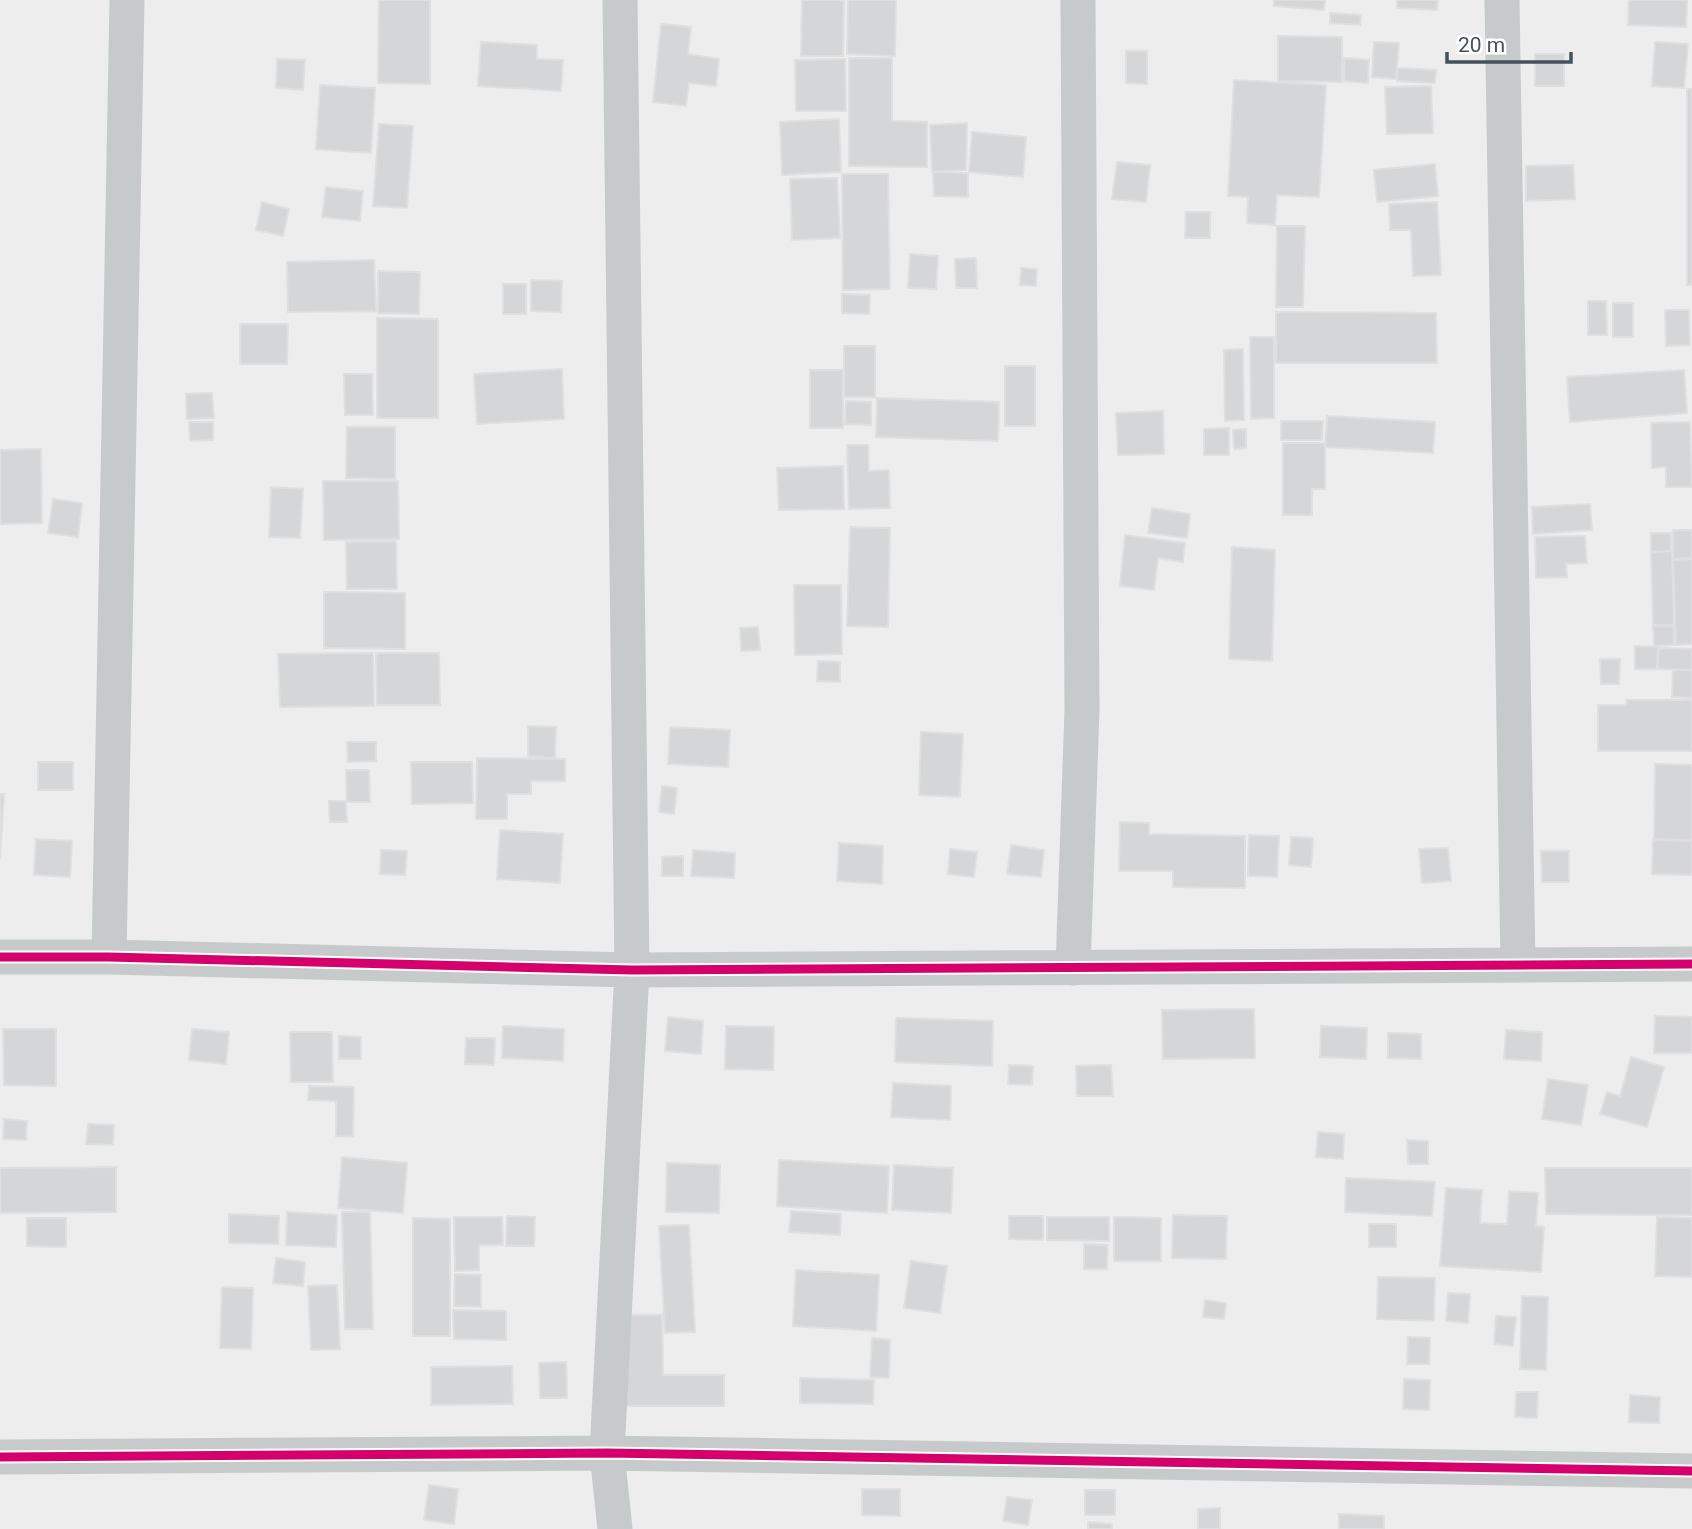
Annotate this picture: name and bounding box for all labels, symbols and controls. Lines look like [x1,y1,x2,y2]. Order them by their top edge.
scale bar [1447,21,1571,65]
text: 20 m [1458,33,1505,57]

